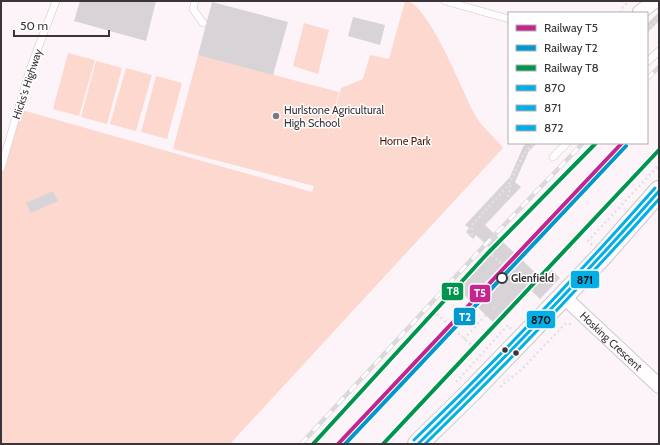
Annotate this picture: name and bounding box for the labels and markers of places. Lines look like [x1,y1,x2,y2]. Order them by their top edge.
place label: Hurlstone Agricultural High School [284,103,384,130]
marker: Hurlstone Agricultural High School [271,111,281,121]
place label: Glenfield [511,271,554,285]
marker: Glenfield [496,272,508,284]
unlabelled marker [500,345,510,355]
unlabelled marker [511,348,521,358]

